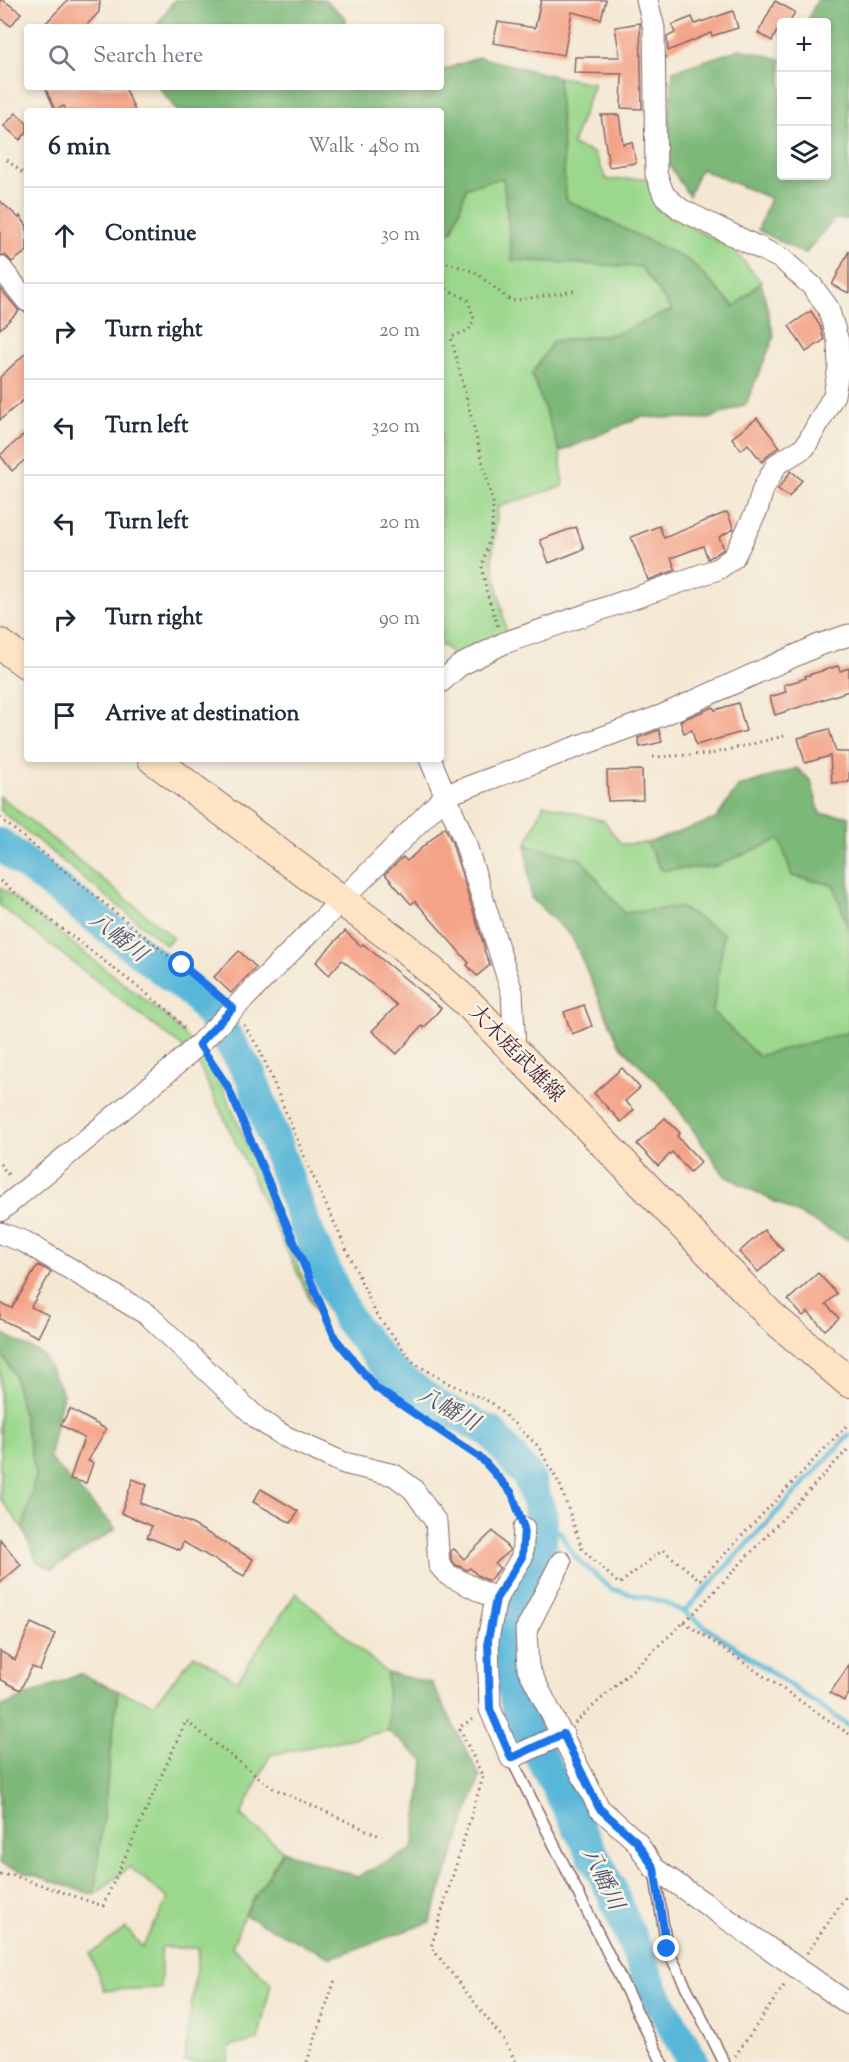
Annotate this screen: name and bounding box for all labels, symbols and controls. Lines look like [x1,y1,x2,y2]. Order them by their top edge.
map controls [777,18,831,180]
button: + [777,18,831,72]
search box [24,24,444,90]
icon: search [45,41,78,74]
text: Search here [93,41,203,73]
button: − [777,72,831,126]
button: layers [777,126,831,180]
text: 6 min [48,129,111,166]
text: Walk · 480 m [308,133,420,162]
icon: ahead [48,219,81,252]
text: Continue [105,219,196,251]
text: 30 m [381,221,420,250]
icon: right [48,315,81,348]
text: Turn right [105,315,202,347]
text: 20 m [379,317,420,346]
icon: left [48,411,81,444]
text: Turn left [105,411,188,443]
text: 320 m [371,413,420,442]
icon: left [48,507,81,540]
text: Turn left [105,507,188,539]
text: 20 m [379,509,420,538]
icon: right [48,603,81,636]
text: Turn right [105,603,202,635]
text: 90 m [379,605,420,634]
icon: arrive [48,699,81,732]
text: Arrive at destination [105,699,300,731]
water label: 八幡川 [81,905,155,973]
route start [168,951,194,977]
street label: 大木庭武雄線 [461,999,570,1110]
water label: 八幡川 [411,1381,486,1442]
water label: 八幡川 [572,1843,631,1918]
route end [653,1935,679,1961]

